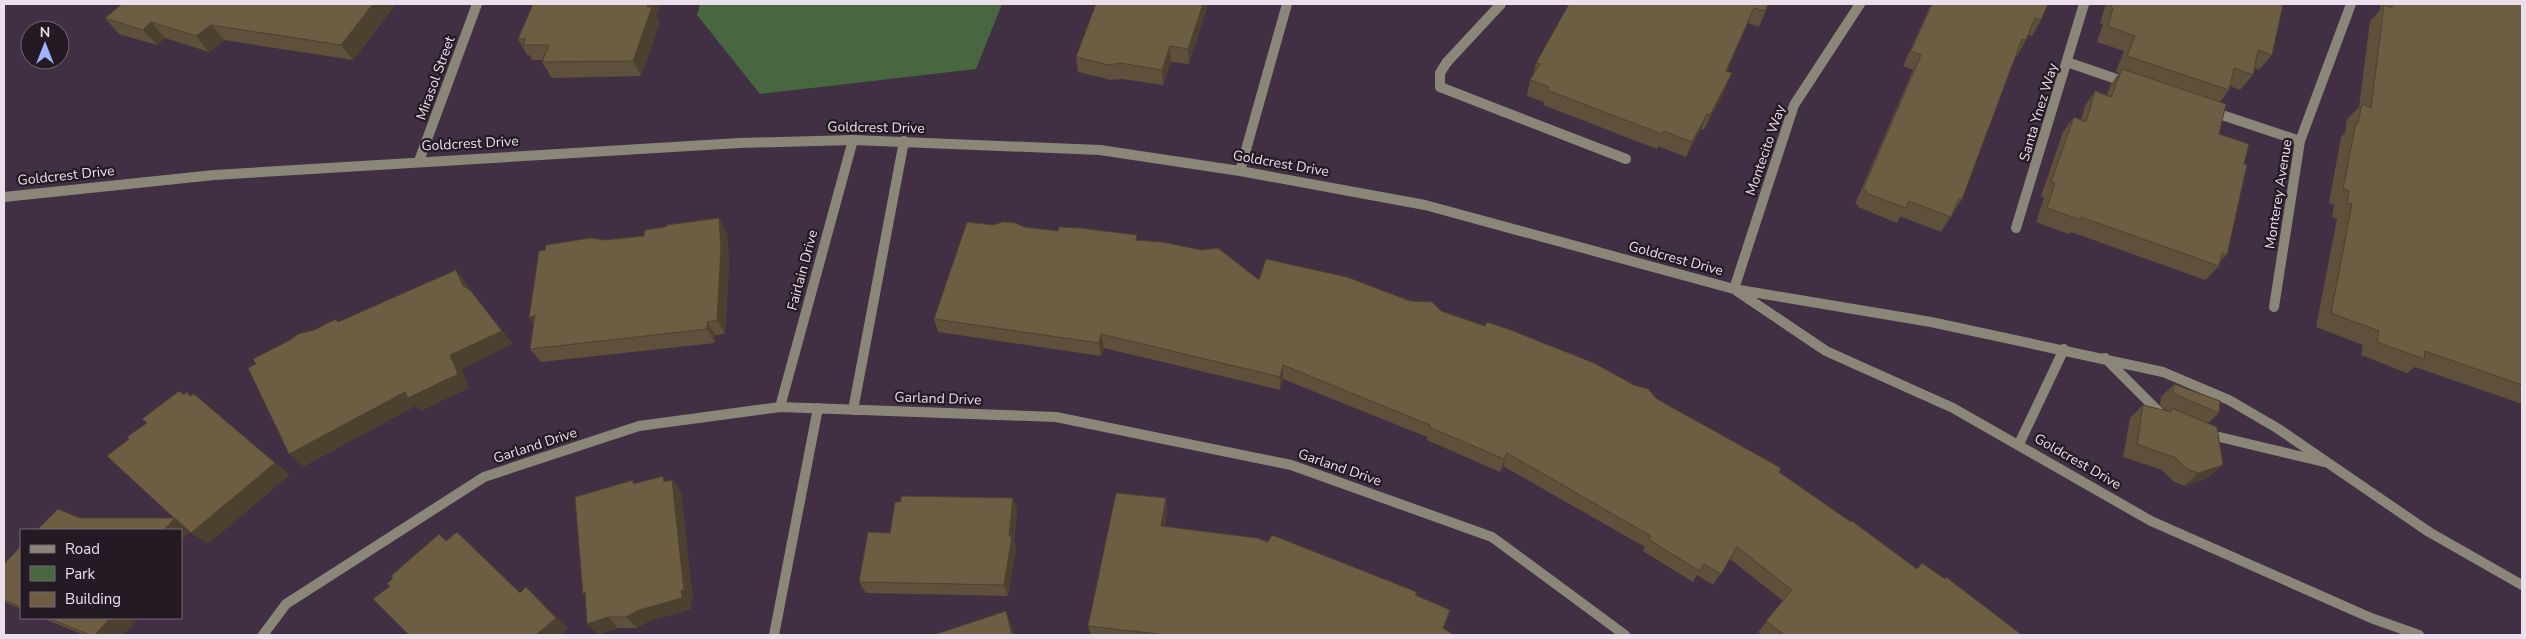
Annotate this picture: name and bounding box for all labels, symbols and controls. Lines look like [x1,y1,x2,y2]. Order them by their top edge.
north arrow [20,20,70,70]
text: N [40,23,50,42]
street label: Mirasol Street [411,33,459,123]
street label: Santa Ynez Way [2015,60,2063,164]
street label: Montecito Way [1741,101,1790,198]
street label: Goldcrest Drive [827,117,925,138]
street label: Goldcrest Drive [421,131,519,156]
street label: Monterey Avenue [2260,138,2297,250]
street label: Goldcrest Drive [1231,146,1331,181]
street label: Goldcrest Drive [17,161,115,190]
street label: Fairlain Drive [783,228,822,313]
street label: Goldcrest Drive [1626,237,1725,280]
street label: Garland Drive [894,387,982,410]
street label: Garland Drive [491,423,579,468]
street label: Goldcrest Drive [2031,429,2125,494]
street label: Garland Drive [1296,444,1384,491]
legend [20,529,182,619]
text: Road [65,539,100,559]
text: Park [65,564,95,584]
text: Building [65,589,121,609]

